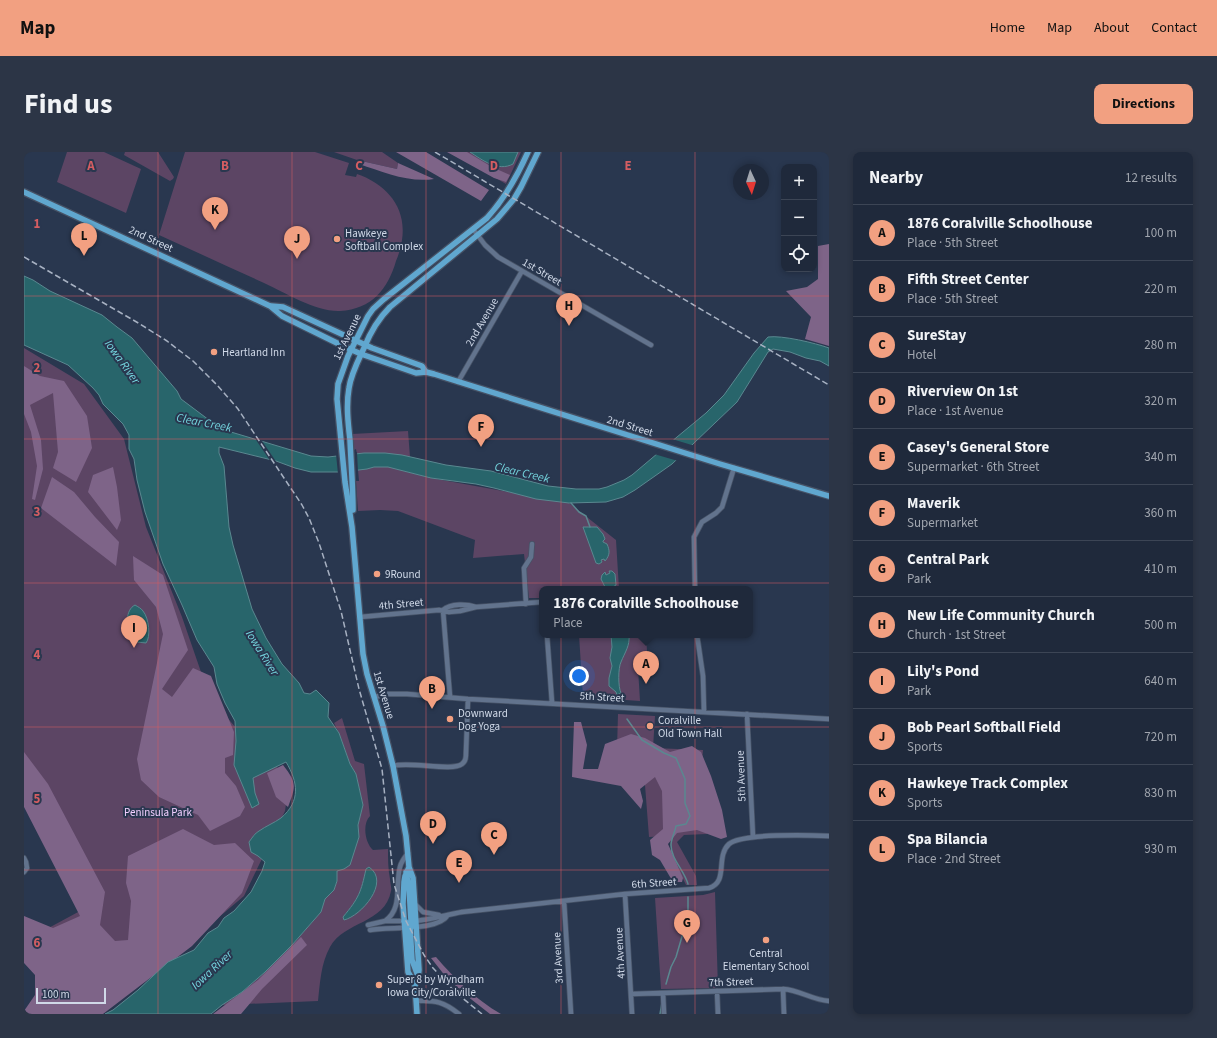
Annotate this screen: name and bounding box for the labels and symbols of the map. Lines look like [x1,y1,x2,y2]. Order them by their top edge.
text: A [86,157,95,175]
text: B [221,157,229,175]
text: C [355,157,363,175]
text: D [490,157,498,175]
text: E [624,157,632,175]
north arrow [733,164,769,200]
pin: K [202,197,228,230]
text: 1 [34,215,41,233]
street label: 2nd Street [126,222,176,256]
pin: L [71,223,97,256]
pin: J [284,226,310,259]
place label: Hawkeye Softball Complex [345,226,423,254]
marker: Hawkeye Softball Complex [332,234,342,244]
street label: 1st Street [519,255,565,289]
pin: H [556,293,582,326]
street label: 2nd Avenue [462,295,502,349]
street label: 1st Avenue [329,311,365,363]
water label: Iowa River [100,336,144,388]
place label: Heartland Inn [222,345,285,360]
marker: Heartland Inn [209,347,219,357]
text: 2 [34,359,41,377]
water label: Clear Creek [175,409,233,437]
street label: 2nd Street [605,412,655,440]
pin: F [468,414,494,447]
water label: Clear Creek [493,458,552,488]
text: 3 [34,503,41,521]
place label: 9Round [385,567,421,582]
marker: 9Round [372,569,382,579]
street label: 4th Street [378,595,424,613]
pin: I [121,615,147,648]
water label: Iowa River [241,627,283,680]
text: 4 [34,646,41,664]
pin: A [633,651,659,684]
your location [569,666,589,686]
street label: 1st Avenue [370,669,399,721]
pin: B [419,676,445,709]
street label: 5th Street [579,688,625,706]
place label: Downward Dog Yoga [458,706,508,734]
place label: Coralville Old Town Hall [658,713,722,741]
marker: Downward Dog Yoga [445,714,455,724]
marker: Coralville Old Town Hall [645,721,655,731]
street label: 5th Avenue [733,750,749,802]
text: 5 [34,790,41,808]
park label: Peninsula Park [124,805,192,820]
pin: D [420,811,446,844]
pin: C [481,822,507,855]
pin: E [446,850,472,883]
street label: 6th Street [631,874,677,892]
pin: G [674,910,700,943]
street label: 4th Avenue [611,926,629,979]
street label: 3rd Avenue [549,931,567,984]
text: 6 [34,934,41,952]
marker: Central Elementary School [761,935,771,945]
water label: Iowa River [188,946,237,994]
place label: Central Elementary School [723,946,810,974]
place label: Super 8 by Wyndham Iowa City/Coralville [387,972,484,1000]
street label: 7th Street [708,974,754,990]
marker: Super 8 by Wyndham Iowa City/Coralville [374,980,384,990]
scale bar [36,986,106,1005]

